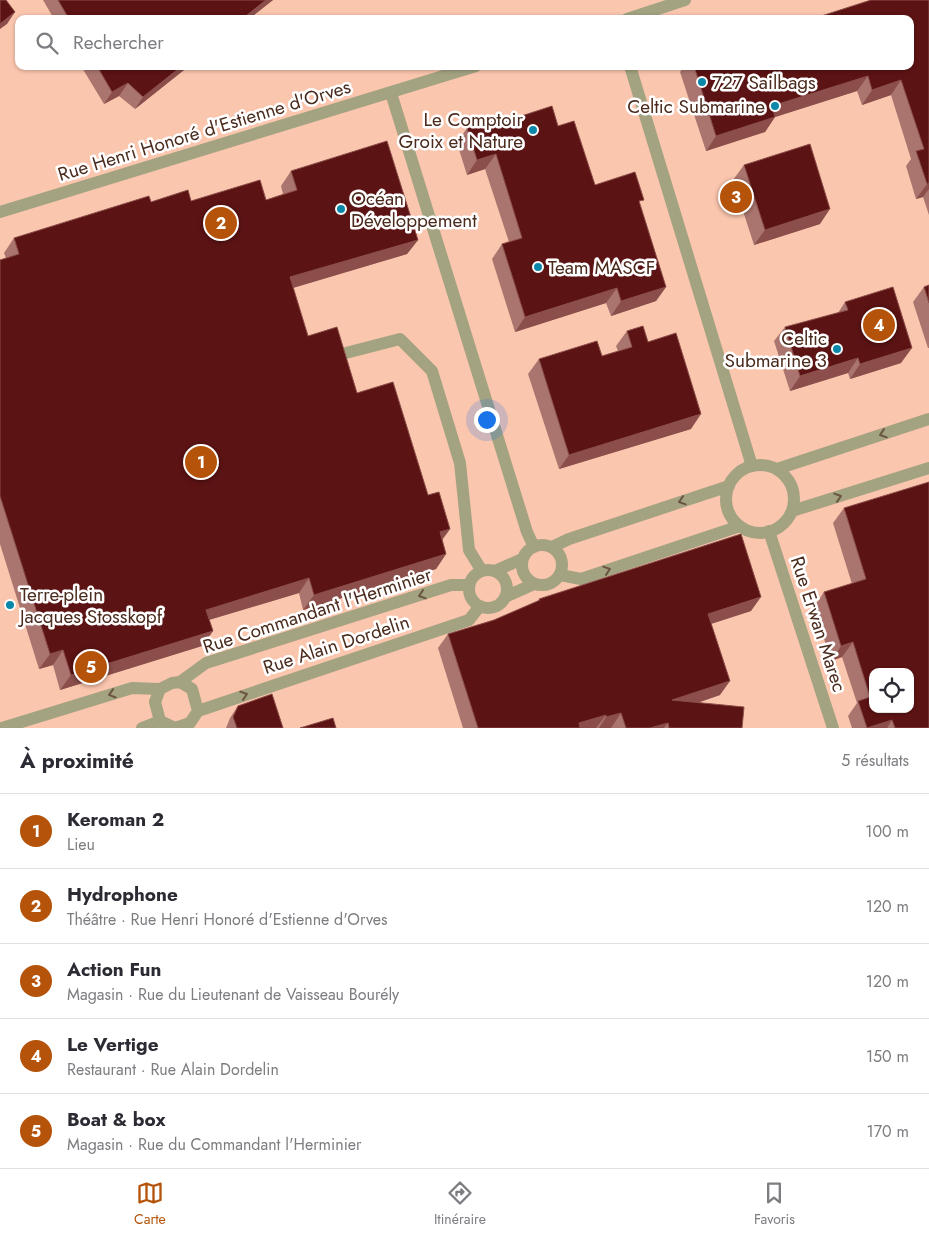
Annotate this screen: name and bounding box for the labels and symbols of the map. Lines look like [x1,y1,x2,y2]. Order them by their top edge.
place label: 727 Sailbags [712,69,816,96]
street label: Rue Henri Honoré d'Estienne d'Orves [54,73,354,188]
marker: 727 Sailbags [696,76,708,88]
place label: Celtic Submarine [627,93,765,120]
marker: Celtic Submarine [769,100,781,112]
place label: Le Comptoir Groix et Nature [399,106,523,155]
marker: Le Comptoir Groix et Nature [527,124,539,136]
pin: 3 [720,178,752,216]
place label: Océan Développement [351,185,477,234]
marker: Océan Développement [335,203,347,215]
pin: 2 [205,204,237,242]
place label: Team MASCF [548,254,655,281]
marker: Team MASCF [532,261,544,273]
pin: 4 [863,306,895,344]
place label: Celtic Submarine 3 [725,325,827,374]
marker: Celtic Submarine 3 [831,343,843,355]
your location [474,407,500,433]
one-way arrow [879,428,887,438]
pin: 1 [185,443,217,481]
one-way arrow [833,492,842,502]
one-way arrow [679,495,687,505]
street label: Rue Erwan Marec [784,553,853,695]
street label: Rue Commandant l'Herminier [199,561,435,660]
one-way arrow [602,566,611,576]
place label: Terre-plein Jacques Stosskopf [17,581,163,630]
one-way arrow [419,589,427,599]
marker: Terre-plein Jacques Stosskopf [4,599,16,611]
street label: Rue Alain Dordelin [259,608,413,681]
pin: 5 [75,648,107,686]
one-way arrow [109,688,117,698]
one-way arrow [240,690,248,700]

